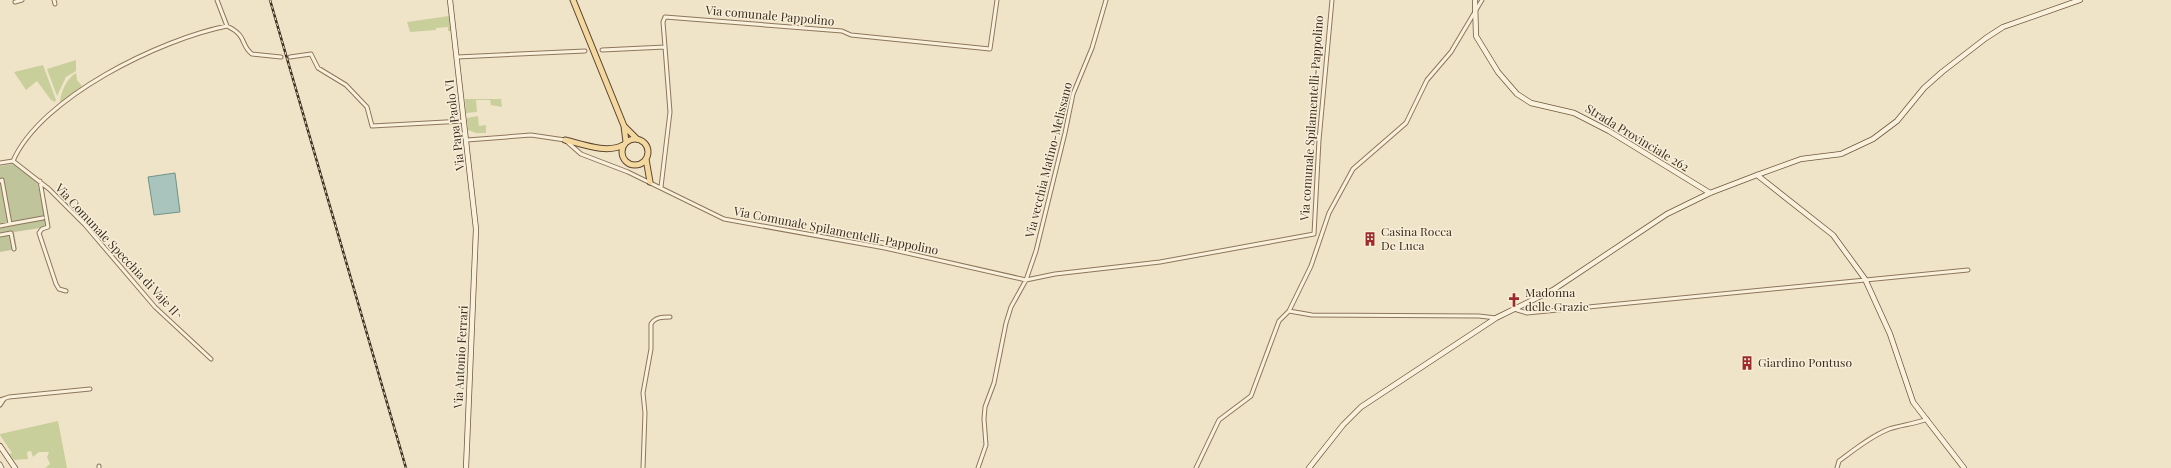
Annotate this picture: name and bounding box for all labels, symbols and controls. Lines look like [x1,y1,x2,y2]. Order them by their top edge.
street label: Via comunale Pappolino [704,1,836,29]
street label: Via comunale Spilamentelli-Pappolino [1296,14,1326,222]
street label: Via Papa Paolo VI [440,79,468,173]
street label: Via vecchia Matino-Melissano [1021,80,1075,240]
street label: Strada Provinciale 262 [1583,100,1693,175]
street label: Via Comunale Specchia di Vaje II^ [52,179,187,323]
street label: Via Comunale Spilamentelli-Pappolino [731,202,940,258]
place label: Casina Rocca De Luca [1381,223,1452,253]
building icon: Casina Rocca De Luca [1362,231,1378,247]
place label: Madonna delle Grazie [1525,284,1589,314]
church icon: Madonna delle Grazie [1506,292,1522,308]
street label: Via Antonio Ferrari [449,305,471,410]
place label: Giardino Pontuso [1758,354,1852,370]
building icon: Giardino Pontuso [1739,355,1755,371]

